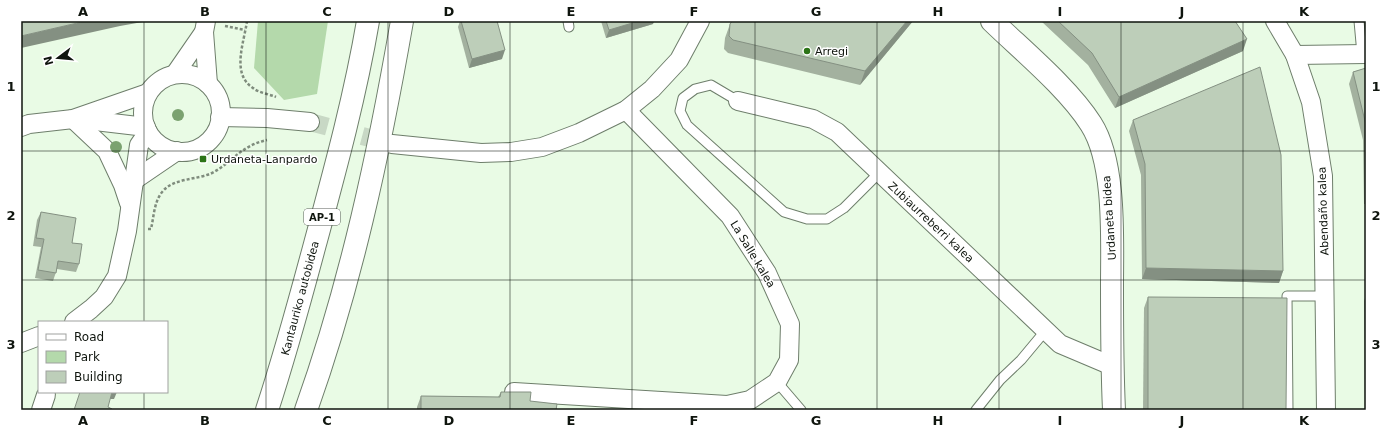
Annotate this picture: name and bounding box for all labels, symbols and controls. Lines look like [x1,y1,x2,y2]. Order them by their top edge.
text: A [78,4,88,19]
text: B [200,4,210,19]
text: C [322,4,332,19]
text: D [444,4,455,19]
text: E [567,4,575,19]
text: F [690,4,698,19]
text: G [811,4,821,19]
text: H [933,4,943,19]
text: I [1058,4,1062,19]
text: J [1179,4,1184,19]
text: K [1299,4,1310,19]
north arrow [38,38,78,78]
place label: Arregi [815,45,848,58]
marker: Arregi [802,46,812,56]
text: N [41,54,56,67]
text: 1 [6,79,16,94]
text: 1 [1371,79,1381,94]
place label: Urdaneta-Lanpardo [211,153,318,166]
marker: Urdaneta-Lanpardo [198,154,208,164]
street label: Abendaño kalea [1315,166,1332,256]
street label: Urdaneta bidea [1100,175,1119,261]
street label: Zubiaurreberri kalea [885,179,976,265]
text: 2 [6,208,16,223]
text: 2 [1371,208,1381,223]
road number: AP-1 [304,209,340,225]
street label: La Salle kalea [727,218,778,290]
street label: Kantauriko autobidea [279,240,322,357]
legend [38,321,168,393]
text: Road [74,330,104,344]
text: 3 [6,337,16,352]
text: 3 [1371,337,1381,352]
text: Park [74,350,100,364]
text: Building [74,370,123,384]
text: A [78,413,88,428]
text: B [200,413,210,428]
text: C [322,413,332,428]
text: D [444,413,455,428]
text: E [567,413,575,428]
text: F [690,413,698,428]
text: G [811,413,821,428]
text: H [933,413,943,428]
text: I [1058,413,1062,428]
text: J [1179,413,1184,428]
text: K [1299,413,1310,428]

